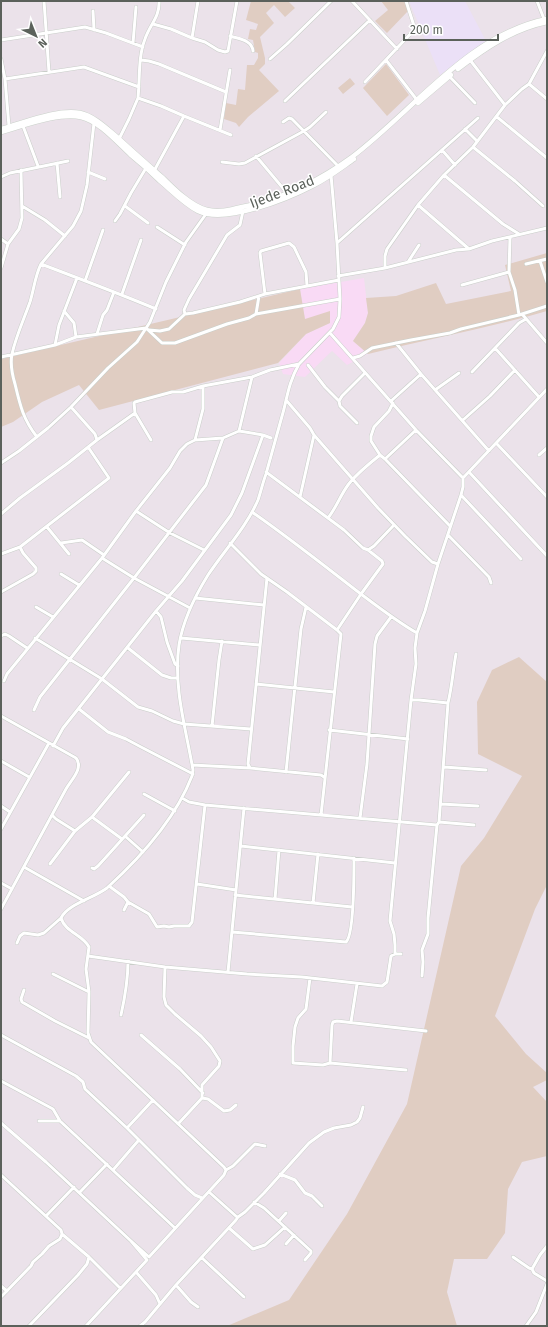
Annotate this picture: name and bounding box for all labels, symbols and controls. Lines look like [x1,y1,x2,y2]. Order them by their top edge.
north arrow [16,16,56,56]
scale bar [404,16,498,42]
text: 200 m [410,23,443,37]
text: N [35,36,50,50]
street label: Ijede Road [247,172,317,212]

